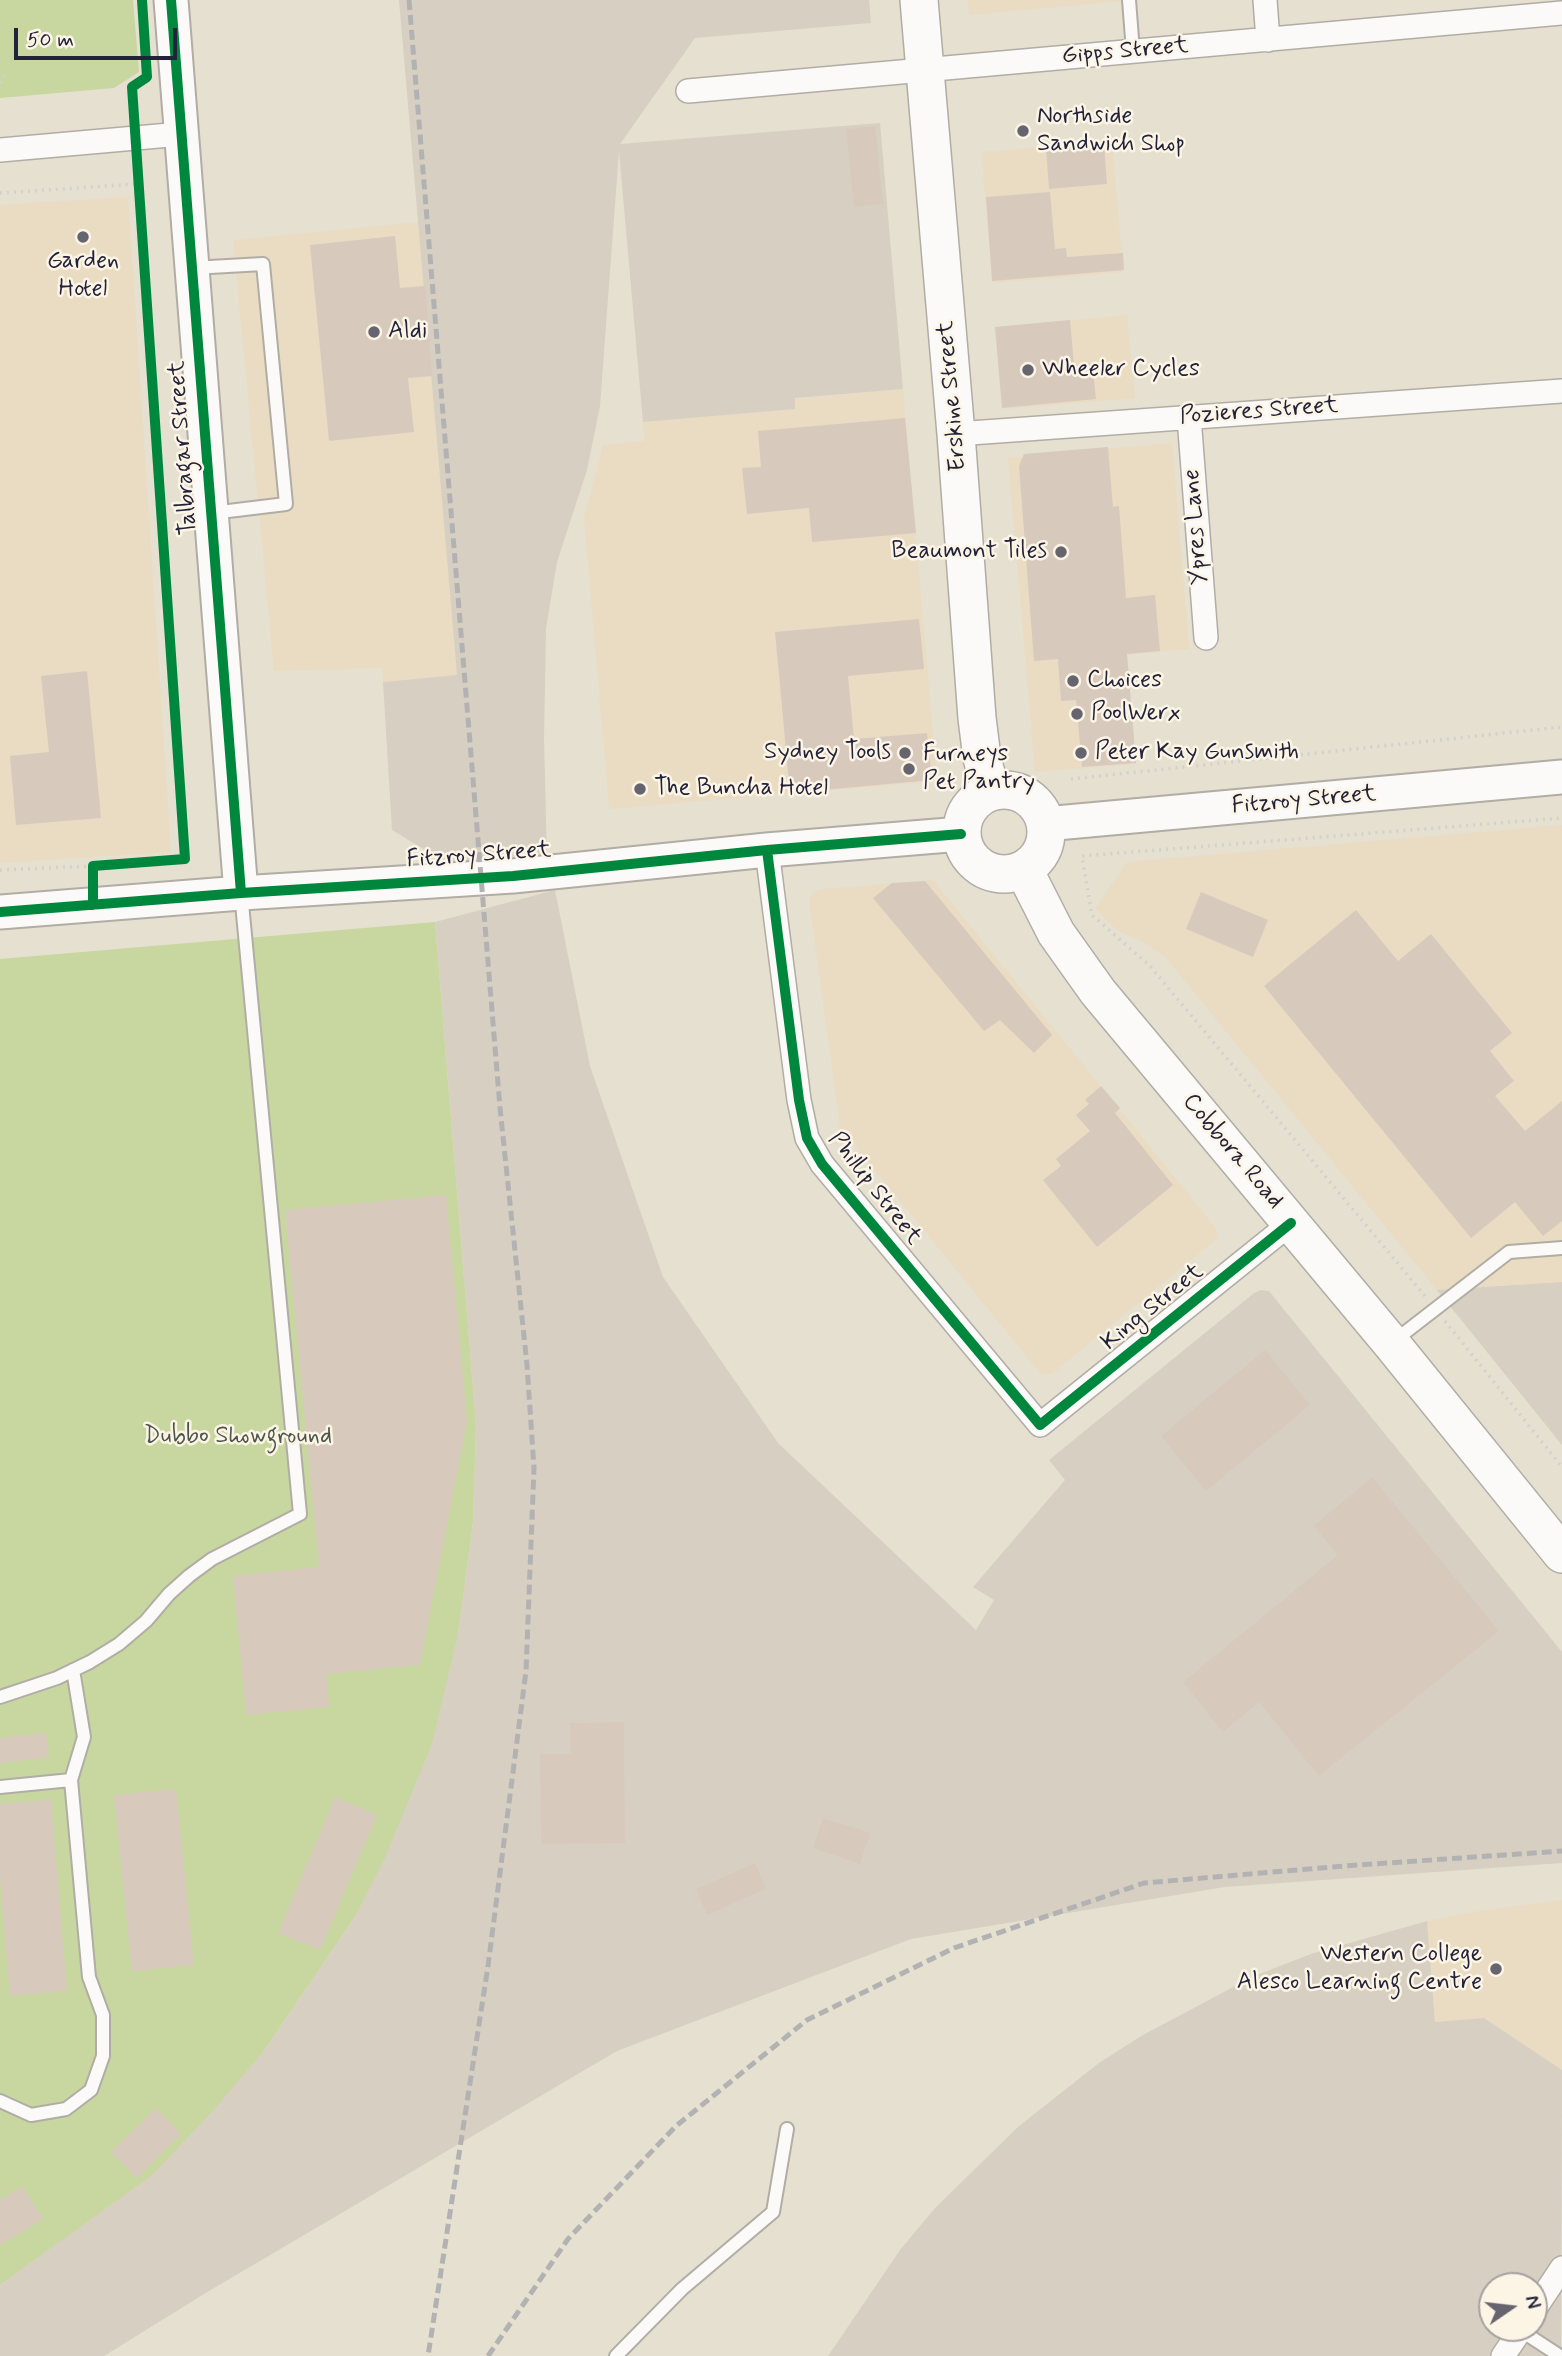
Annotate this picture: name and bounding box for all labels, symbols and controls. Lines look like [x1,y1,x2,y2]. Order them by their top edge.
scale bar [18,14,180,58]
text: 50 m [27,26,74,54]
street label: Gipps Street [1060,32,1190,72]
place label: Northside Sandwich Shop [1037,103,1185,159]
marker: Northside Sandwich Shop [1015,123,1031,139]
marker: Garden Hotel [75,229,91,245]
place label: Garden Hotel [47,248,119,304]
place label: Aldi [388,318,427,346]
street label: Erskine Street [932,320,974,472]
marker: Aldi [366,324,382,340]
place label: Wheeler Cycles [1042,356,1200,384]
street label: Talbragar Street [164,360,204,536]
marker: Wheeler Cycles [1020,362,1036,378]
street label: Pozieres Street [1179,392,1339,432]
street label: Ypres Lane [1179,468,1215,586]
place label: Beaumont Tiles [891,538,1047,566]
marker: Beaumont Tiles [1053,544,1069,560]
place label: Choices [1087,667,1162,695]
marker: Choices [1065,673,1081,689]
place label: PoolWerx [1091,700,1180,728]
marker: PoolWerx [1069,706,1085,722]
place label: Sydney Tools [764,739,891,767]
place label: Peter Kay Gunsmith [1095,739,1299,767]
place label: Furneys Pet Pantry [923,741,1035,797]
marker: Sydney Tools [897,745,913,761]
marker: Peter Kay Gunsmith [1073,745,1089,761]
marker: Furneys Pet Pantry [901,761,917,777]
place label: The Buncha Hotel [654,775,828,803]
street label: Fitzroy Street [1231,780,1377,822]
marker: The Buncha Hotel [632,781,648,797]
street label: Fitzroy Street [406,837,552,875]
street label: Cobbora Road [1175,1088,1289,1216]
street label: Phillip Street [821,1127,927,1251]
street label: King Street [1096,1258,1210,1358]
park label: Dubbo Showground [144,1423,332,1451]
place label: Western College Alesco Learning Centre [1237,1941,1482,1997]
marker: Western College Alesco Learning Centre [1488,1961,1504,1977]
north arrow [1478,2272,1548,2342]
text: N [1518,2293,1546,2311]

